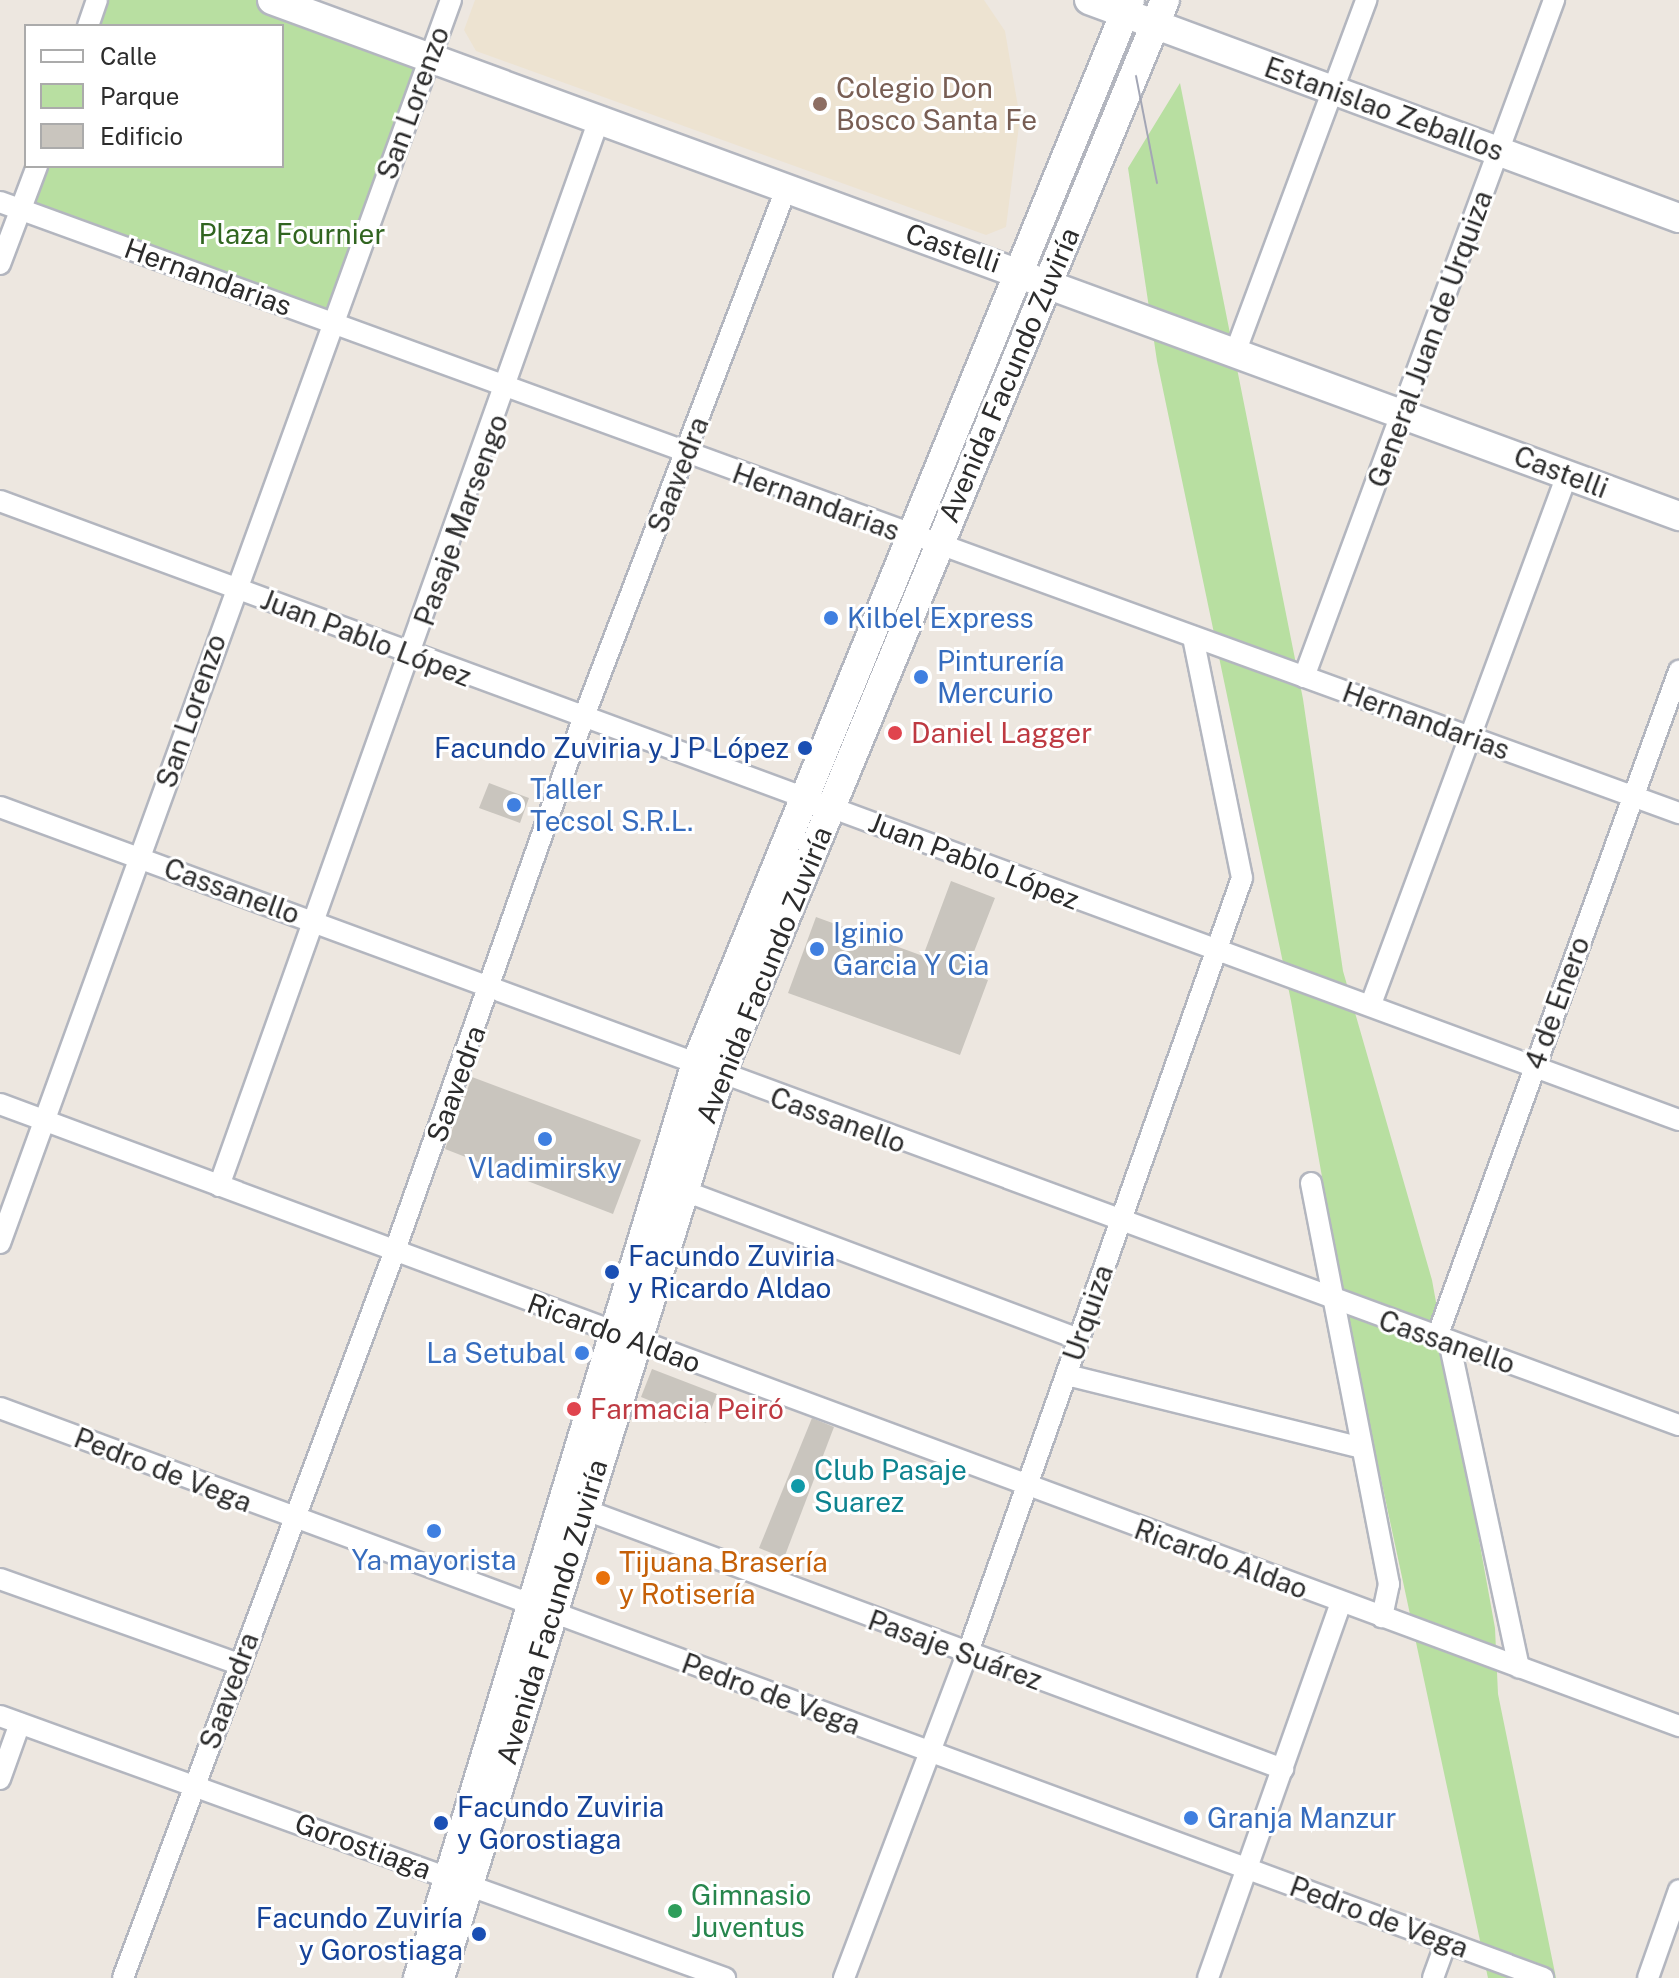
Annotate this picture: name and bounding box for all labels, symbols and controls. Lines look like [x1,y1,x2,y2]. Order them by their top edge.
street label: San Lorenzo [370,22,456,184]
legend [24,24,284,168]
text: Calle [100,42,157,70]
street label: Estanislao Zeballos [1260,50,1508,168]
place label: Colegio Don Bosco Santa Fe [836,71,1037,137]
text: Parque [100,82,179,110]
marker: Colegio Don Bosco Santa Fe [811,95,829,113]
text: Edificio [100,122,183,150]
street label: General Juan de Urquiza [1361,186,1499,492]
street label: Castelli [901,216,1005,280]
park label: Plaza Fournier [199,217,385,251]
street label: Avenida Facundo Zuviría [932,222,1086,528]
street label: Hernandarias [120,231,296,323]
street label: Pasaje Marsengo [407,410,515,630]
street label: Saavedra [641,412,715,538]
street label: Castelli [1509,439,1613,505]
street label: Hernandarias [728,456,904,548]
street label: Juan Pablo López [256,582,476,694]
place label: Kilbel Express [847,601,1034,635]
marker: Kilbel Express [822,609,840,627]
street label: San Lorenzo [149,630,233,792]
place label: Pinturería Mercurio [937,644,1064,710]
marker: Pinturería Mercurio [912,668,930,686]
street label: Hernandarias [1338,675,1514,767]
place label: Daniel Lagger [911,716,1092,750]
marker: Daniel Lagger [886,724,904,742]
place label: Facundo Zuviria y J P López [433,731,789,765]
marker: Facundo Zuviria y J P López [796,739,814,757]
place label: Taller Tecsol S.R.L. [530,772,693,838]
marker: Taller Tecsol S.R.L. [505,796,523,814]
street label: Juan Pablo López [864,805,1084,917]
street label: Avenida Facundo Zuviría [689,822,839,1128]
street label: Cassanello [160,851,304,931]
place label: Iginio Garcia Y Cia [833,916,989,982]
street label: 4 de Enero [1517,932,1597,1074]
marker: Iginio Garcia Y Cia [808,940,826,958]
street label: Saavedra [419,1021,493,1147]
street label: Cassanello [766,1080,910,1160]
marker: Vladimirsky [536,1130,554,1148]
place label: Vladimirsky [468,1151,622,1185]
place label: Facundo Zuviria y Ricardo Aldao [628,1239,836,1305]
street label: Urquiza [1056,1261,1120,1365]
marker: Facundo Zuviria y Ricardo Aldao [603,1263,621,1281]
street label: Ricardo Aldao [523,1286,705,1380]
street label: Cassanello [1374,1303,1520,1381]
place label: La Setubal [426,1336,566,1370]
marker: La Setubal [573,1344,591,1362]
place label: Farmacia Peiró [590,1392,784,1426]
marker: Farmacia Peiró [565,1400,583,1418]
street label: Pedro de Vega [69,1420,257,1520]
place label: Club Pasaje Suarez [814,1453,967,1519]
street label: Avenida Facundo Zuviría [490,1455,614,1769]
marker: Club Pasaje Suarez [789,1477,807,1495]
street label: Ricardo Aldao [1130,1512,1312,1606]
marker: Ya mayorista [425,1522,443,1540]
place label: Ya mayorista [351,1543,517,1577]
place label: Tijuana Brasería y Rotisería [619,1545,828,1611]
marker: Tijuana Brasería y Rotisería [594,1569,612,1587]
street label: Pasaje Suárez [863,1603,1047,1697]
street label: Saavedra [192,1628,266,1754]
street label: Pedro de Vega [677,1646,865,1742]
place label: Facundo Zuviria y Gorostiaga [457,1790,665,1856]
place label: Granja Manzur [1207,1801,1396,1835]
street label: Gorostiaga [290,1806,436,1886]
marker: Granja Manzur [1182,1809,1200,1827]
marker: Facundo Zuviria y Gorostiaga [432,1814,450,1832]
street label: Pedro de Vega [1285,1869,1473,1965]
place label: Gimnasio Juventus [691,1878,811,1944]
place label: Facundo Zuviría y Gorostiaga [256,1901,463,1967]
marker: Gimnasio Juventus [666,1902,684,1920]
marker: Facundo Zuviría y Gorostiaga [470,1925,488,1943]

